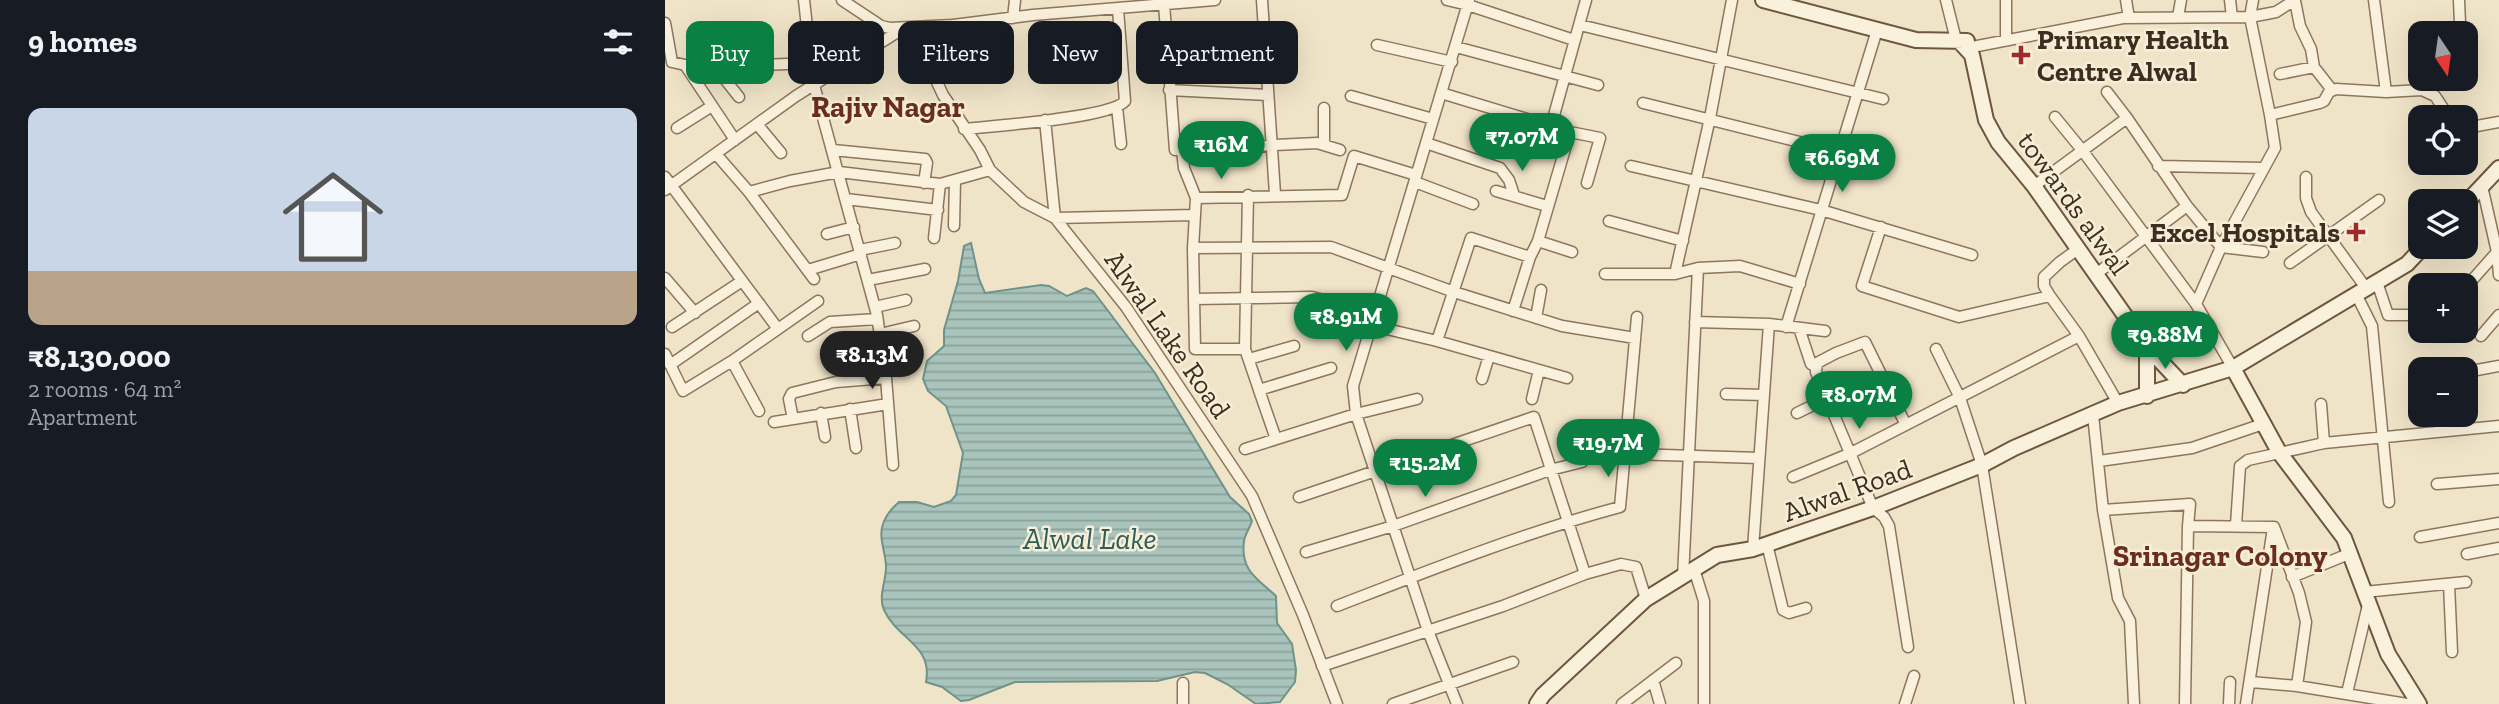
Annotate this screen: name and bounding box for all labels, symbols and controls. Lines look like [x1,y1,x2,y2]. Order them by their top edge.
chip: Buy [686,21,774,84]
chip: Rent [788,21,884,84]
chip: Filters [898,21,1014,84]
chip: New [1028,21,1122,84]
chip: Apartment [1136,21,1298,84]
north arrow [2408,21,2478,91]
map controls [2408,21,2478,427]
icon: filters [599,23,637,61]
place label: Primary Health Centre Alwal [2037,23,2229,88]
text: 9 homes [28,24,137,60]
marker: Primary Health Centre Alwal [2011,45,2031,65]
district label: Rajiv Nagar [811,89,965,125]
button: locate [2408,105,2478,175]
pin: ₹7.07M [1465,114,1579,173]
pin: ₹16M [1180,122,1262,181]
text: ₹7.07M [1485,122,1559,150]
street label: towards alwal [2011,126,2136,281]
text: ₹16M [1194,130,1248,158]
pin: ₹6.69M [1785,134,1899,194]
text: ₹6.69M [1805,143,1879,171]
icon: home [270,154,396,280]
button: layers [2408,189,2478,259]
place label: Excel Hospitals [2150,216,2340,249]
marker: Excel Hospitals [2346,222,2366,242]
street label: Alwal Lake Road [1098,244,1238,424]
button: + [2408,273,2478,343]
pin: ₹8.91M [1289,294,1403,353]
text: ₹8.91M [1310,302,1382,330]
pin: ₹9.88M [2108,312,2222,371]
text: ₹9.88M [2127,320,2203,348]
pin: ₹8.13M [815,332,929,391]
text: ₹8,130,000 [28,339,171,375]
text: ₹8.13M [836,340,908,368]
button: − [2408,357,2478,427]
pin: ₹8.07M [1802,372,1916,431]
text: 2 rooms · 64 m² [28,375,181,403]
text: ₹8.07M [1821,380,1897,408]
text: Apartment [28,403,137,431]
pin: ₹19.7M [1551,420,1665,479]
text: ₹19.7M [1573,428,1643,456]
pin: ₹15.2M [1368,440,1482,499]
text: ₹15.2M [1389,448,1461,476]
street label: Alwal Road [1778,452,1916,529]
water label: Alwal Lake [1022,521,1157,557]
district label: Srinagar Colony [2113,538,2327,574]

